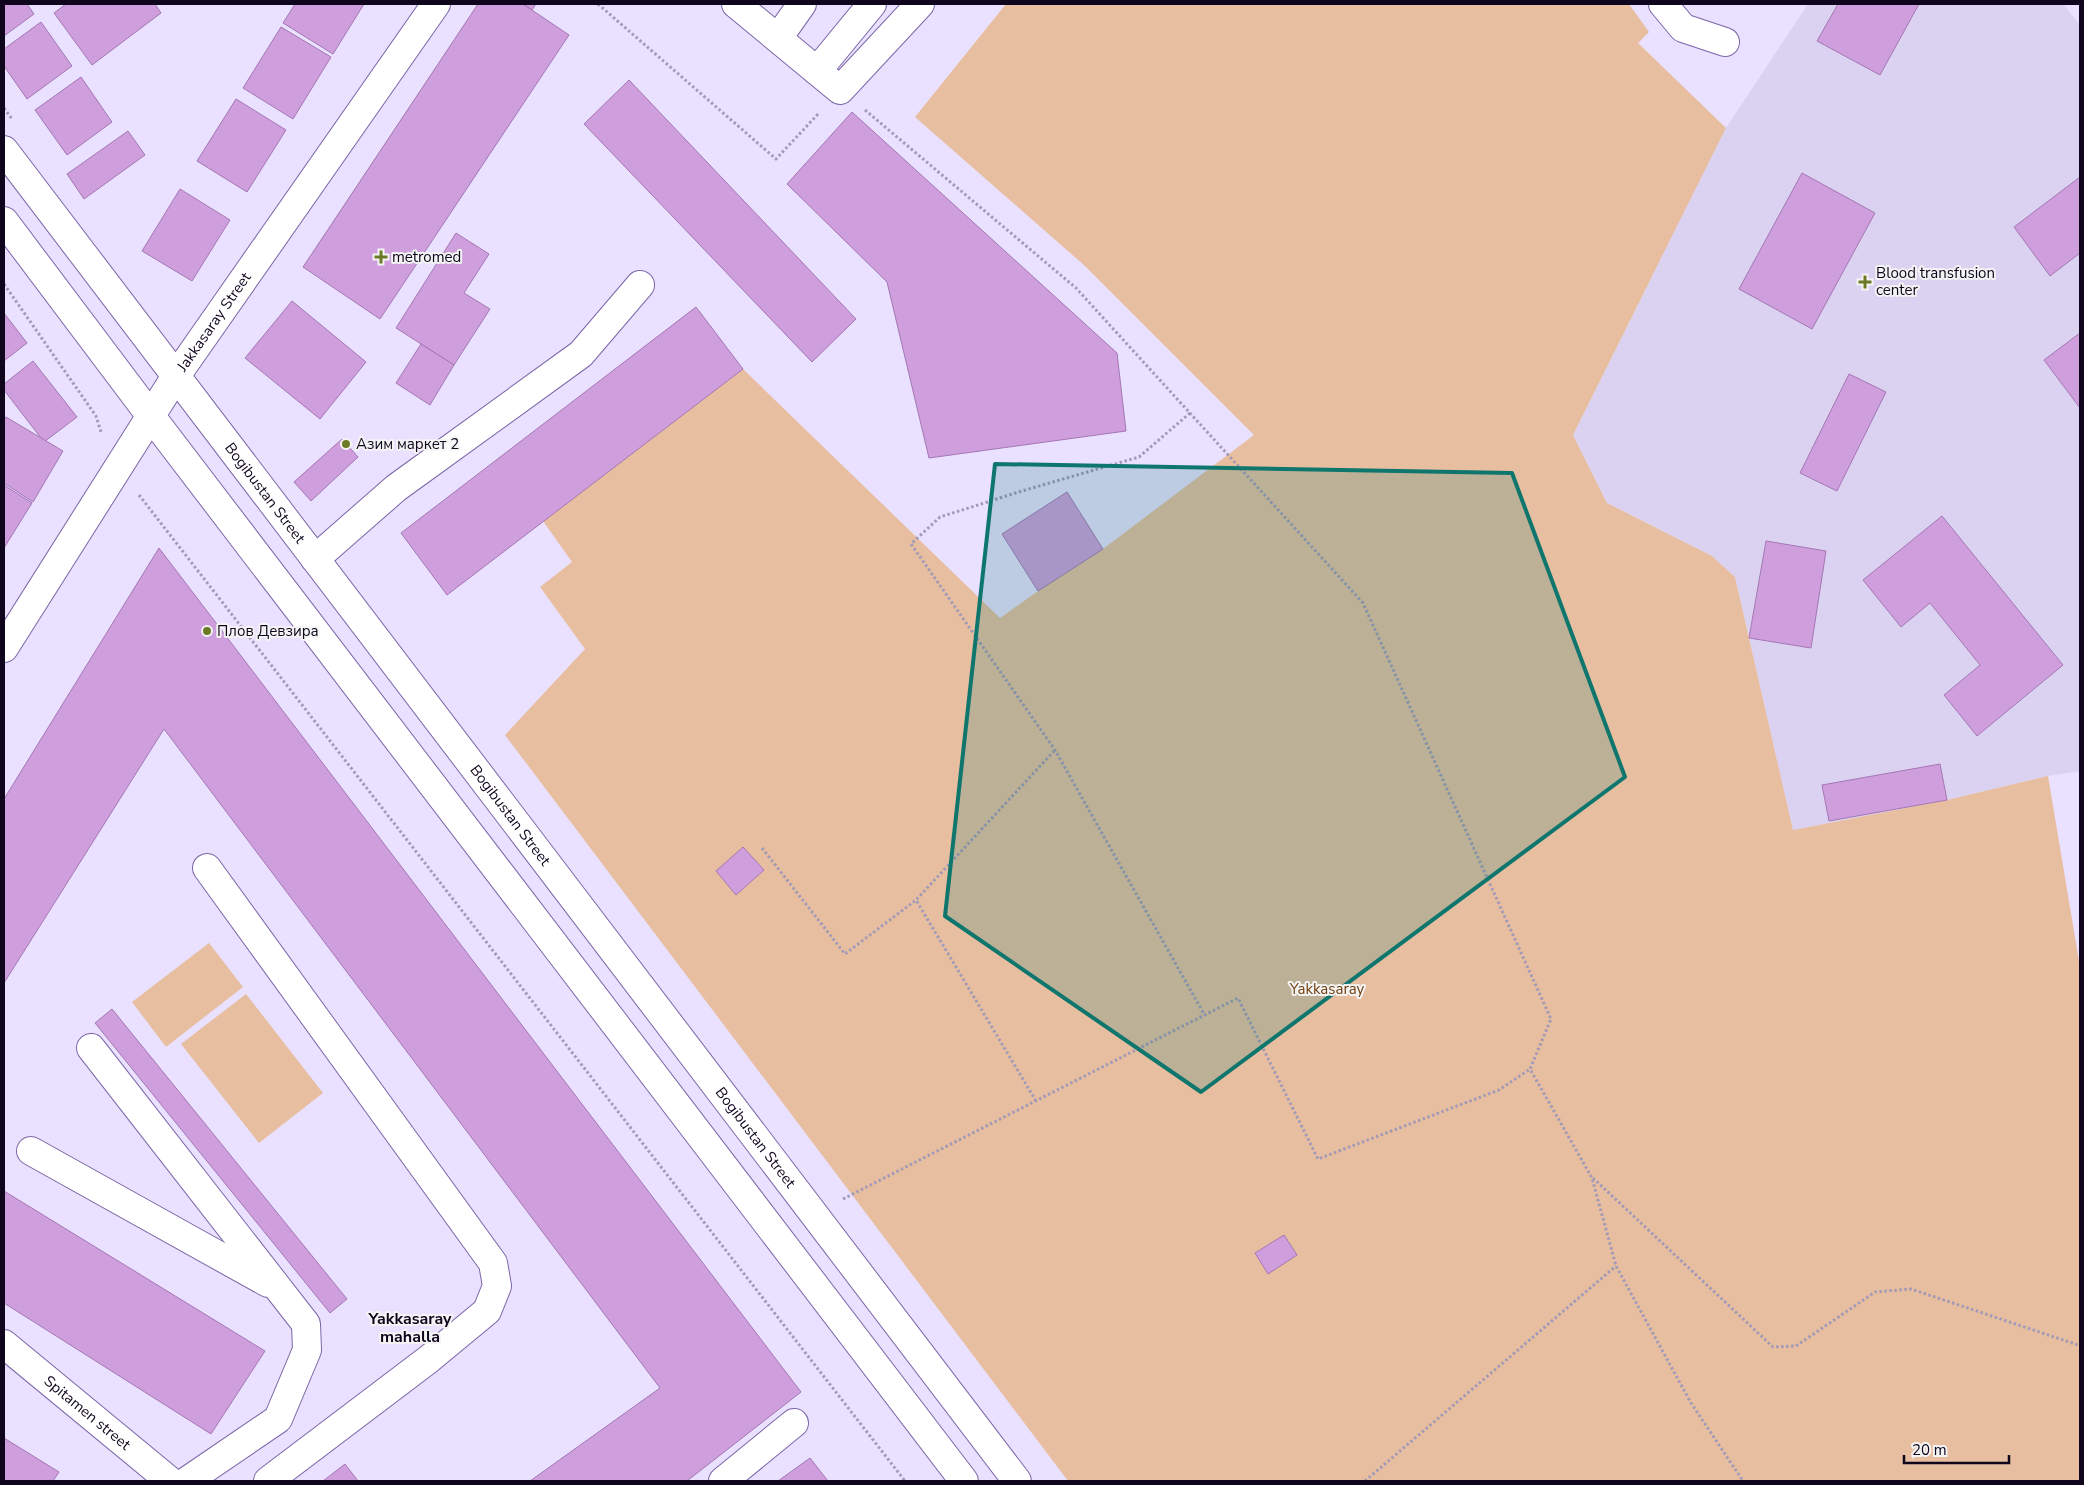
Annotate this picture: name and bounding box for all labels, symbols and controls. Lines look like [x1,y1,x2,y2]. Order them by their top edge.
place label: metromed [392,247,461,267]
marker: metromed [374,250,388,264]
place label: Blood transfusion center [1876,263,1995,300]
street label: Jakkasaray Street [172,268,256,376]
marker: Blood transfusion center [1858,275,1872,289]
place label: Азим маркет 2 [356,434,459,454]
marker: Азим маркет 2 [340,438,352,450]
street label: Bogibustan Street [220,439,310,548]
place label: Плов Девзира [217,621,319,641]
marker: Плов Девзира [201,625,213,637]
street label: Bogibustan Street [466,761,556,870]
park label: Yakkasaray [1289,979,1365,999]
street label: Bogibustan Street [711,1083,801,1193]
district label: Yakkasaray mahalla [367,1308,452,1348]
street label: Spitamen street [40,1371,135,1455]
scale bar [1904,1432,2009,1464]
text: 20 m [1912,1440,1947,1460]

